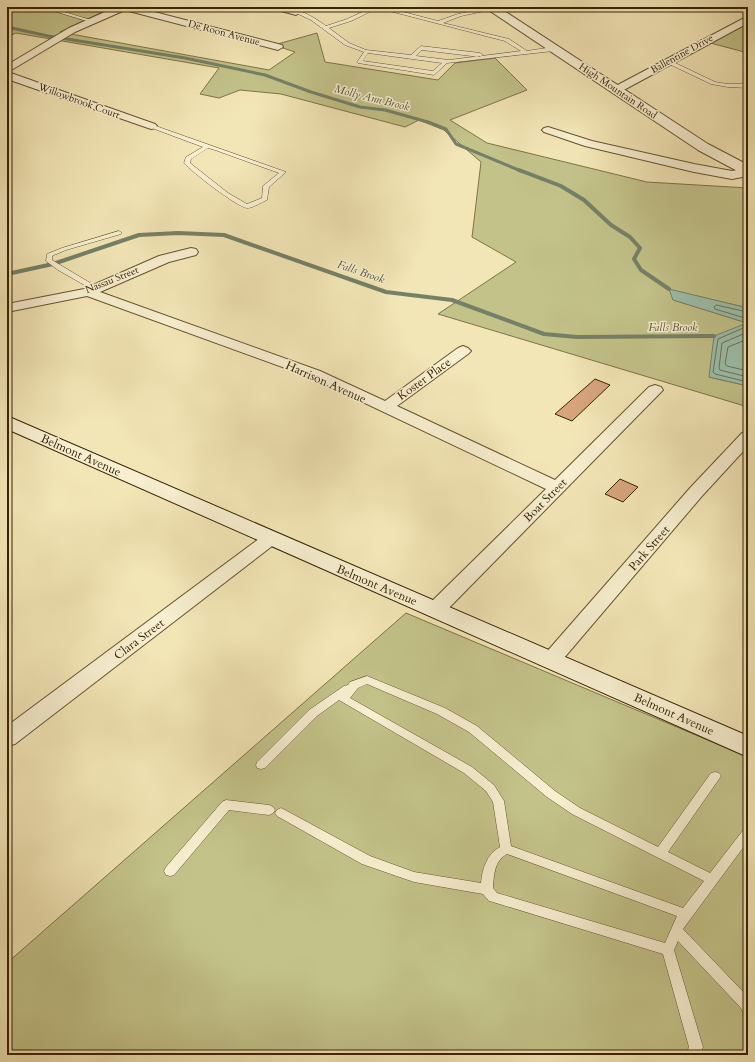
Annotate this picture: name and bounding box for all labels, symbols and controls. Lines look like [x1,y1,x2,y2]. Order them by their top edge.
street label: De Roon Avenue [187,17,262,49]
street label: Ballentine Drive [648,31,716,77]
street label: High Mountain Road [576,60,660,123]
street label: Willowbrook Court [35,79,122,122]
water label: Molly Ann Brook [333,81,412,115]
water label: Falls Brook [335,257,387,287]
street label: Nassau Street [83,263,141,297]
water label: Falls Brook [648,320,698,335]
street label: Koster Place [394,354,454,404]
street label: Harrison Avenue [283,357,369,407]
street label: Belmont Avenue [38,430,124,480]
street label: Boat Street [520,475,570,525]
street label: Park Street [625,522,673,574]
street label: Belmont Avenue [334,561,420,609]
street label: Clara Street [111,615,168,663]
street label: Belmont Avenue [631,689,717,739]

